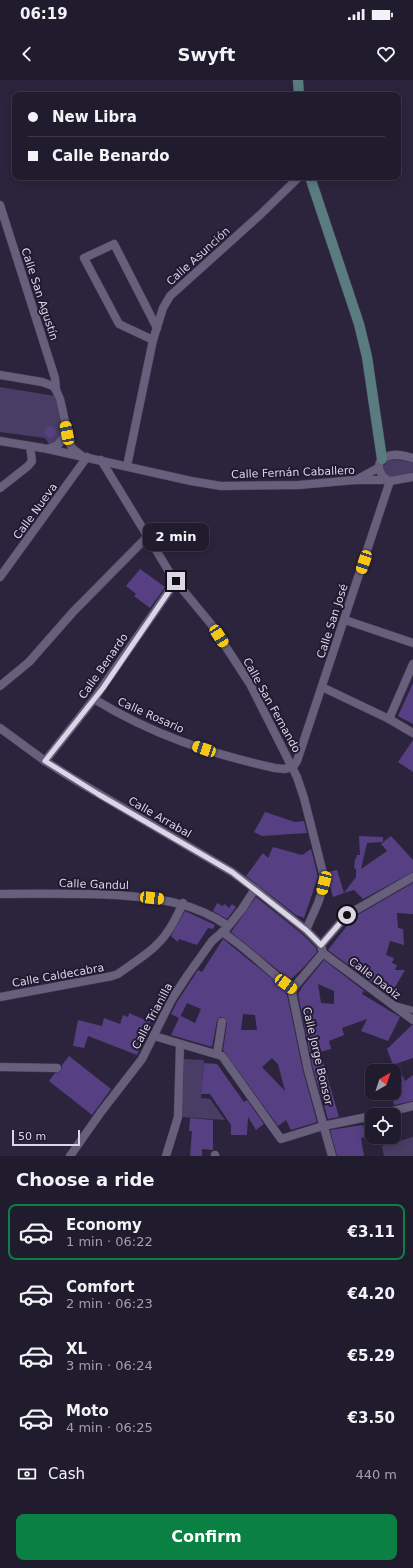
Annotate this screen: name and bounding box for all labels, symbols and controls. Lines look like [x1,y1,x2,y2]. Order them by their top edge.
text: 06:19 [20,5,68,23]
icon: back [16,43,38,65]
icon: heart [375,43,397,65]
text: Swyft [178,44,235,65]
text: New Libra [52,108,137,126]
text: Calle Benardo [52,147,170,165]
street label: Calle Asunción [164,224,233,288]
street label: Calle San Agustín [18,246,61,342]
car [59,420,75,446]
street label: Calle Fernán Caballero [231,464,355,481]
street label: Calle Nueva [11,481,60,542]
callout: 2 min [143,523,209,551]
text: 2 min [156,529,196,544]
car [355,549,373,575]
route end [167,572,185,590]
street label: Calle San José [314,582,351,660]
car [207,623,231,649]
street label: Calle Benardo [76,631,131,702]
street label: Calle San Fernando [240,656,303,755]
street label: Calle Rosario [116,695,186,736]
car [191,739,217,759]
street label: Calle Arrabal [126,794,194,841]
car [315,870,333,896]
street label: Calle Gandul [59,877,129,892]
car [139,891,165,905]
route start [338,906,356,924]
street label: Calle Daoiz [346,955,403,1002]
street label: Calle Caldecabra [11,961,105,990]
car [273,972,299,996]
street label: Calle Trianilla [130,981,175,1052]
street label: Calle Jorge Bonsor [300,1006,335,1107]
north arrow [365,1064,401,1100]
map controls [365,1064,401,1144]
button: locate [365,1108,401,1144]
scale bar [12,1128,80,1147]
text: 50 m [18,1130,46,1143]
text: Choose a ride [16,1169,155,1190]
icon: car [18,1214,54,1250]
text: Economy [66,1216,142,1234]
text: €3.11 [348,1223,395,1241]
text: 1 min · 06:22 [66,1234,153,1249]
icon: car [18,1276,54,1312]
text: Comfort [66,1278,134,1296]
text: €4.20 [348,1285,395,1303]
text: 2 min · 06:23 [66,1296,153,1311]
icon: car [18,1338,54,1374]
text: XL [66,1340,87,1358]
text: €5.29 [348,1347,395,1365]
text: 3 min · 06:24 [66,1358,153,1373]
icon: car [18,1400,54,1436]
text: Moto [66,1402,109,1420]
text: €3.50 [348,1409,395,1427]
text: 4 min · 06:25 [66,1420,153,1435]
icon: cash [16,1463,38,1485]
text: Cash [48,1465,85,1483]
text: 440 m [355,1467,397,1482]
button: Confirm [16,1514,397,1560]

